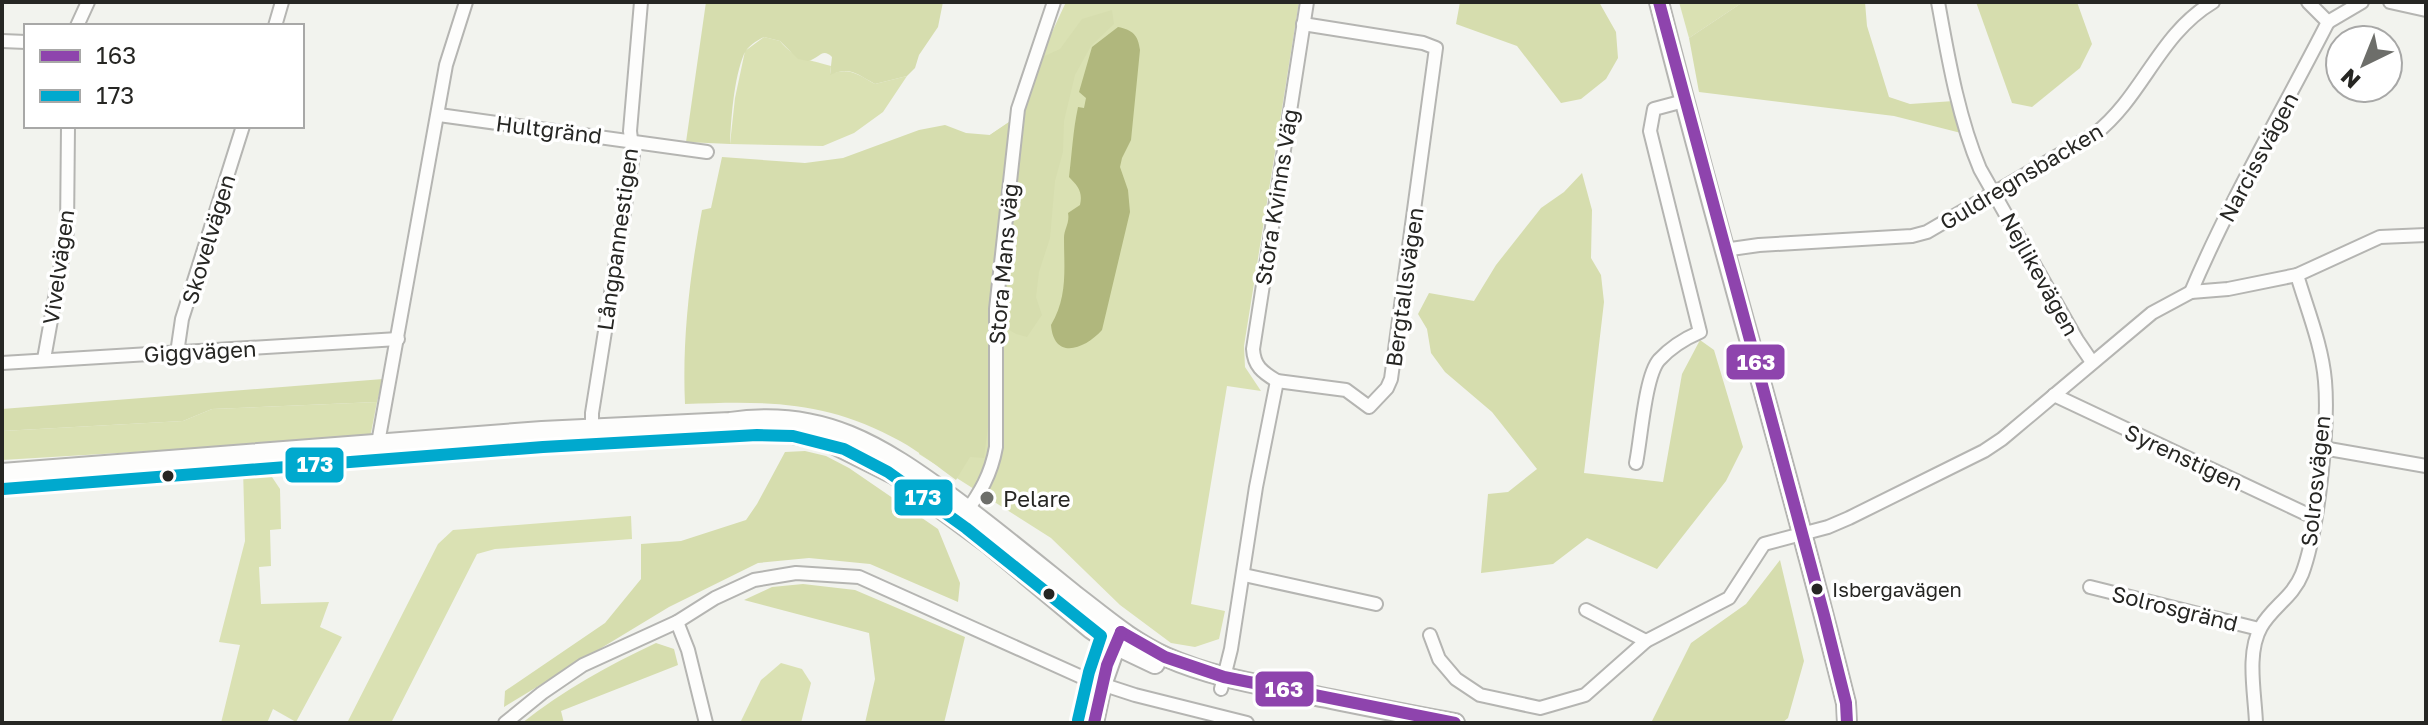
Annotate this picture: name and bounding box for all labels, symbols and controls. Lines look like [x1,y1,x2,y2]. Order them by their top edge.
legend [24,24,304,128]
north arrow [2324,24,2404,104]
text: 163 [96,40,136,69]
text: N [2335,63,2365,95]
text: 173 [96,80,134,109]
street label: Narcissvägen [2213,88,2303,226]
street label: Stora Kvinns Väg [1249,107,1303,287]
street label: Hultgränd [494,109,604,149]
street label: Guldregnsbacken [1935,117,2107,235]
street label: Långpannestigen [591,146,643,332]
street label: Skovelvägen [175,171,241,307]
street label: Stora Mans väg [982,182,1024,346]
street label: Bergtallsvägen [1379,206,1429,368]
street label: Vivelvägen [37,208,79,326]
street label: Nejlikevägen [1995,208,2085,340]
street label: Giggvägen [143,335,257,367]
line badge: 163 [1725,343,1786,381]
text: 163 [1737,348,1775,375]
street label: Solrosvägen [2295,414,2335,548]
street label: Syrenstigen [2121,418,2247,496]
line badge: 173 [284,446,345,484]
text: 173 [297,450,333,477]
unlabelled marker [160,468,176,484]
line badge: 173 [893,478,954,517]
text: 173 [905,483,941,510]
place label: Pelare [1003,485,1071,512]
marker: Pelare [978,489,996,507]
place label: Isbergavägen [1832,577,1962,601]
street label: Solrosgränd [2109,579,2241,637]
marker: Isbergavägen [1809,581,1825,597]
unlabelled marker [1041,586,1057,602]
line badge: 163 [1254,670,1315,708]
text: 163 [1265,675,1303,702]

